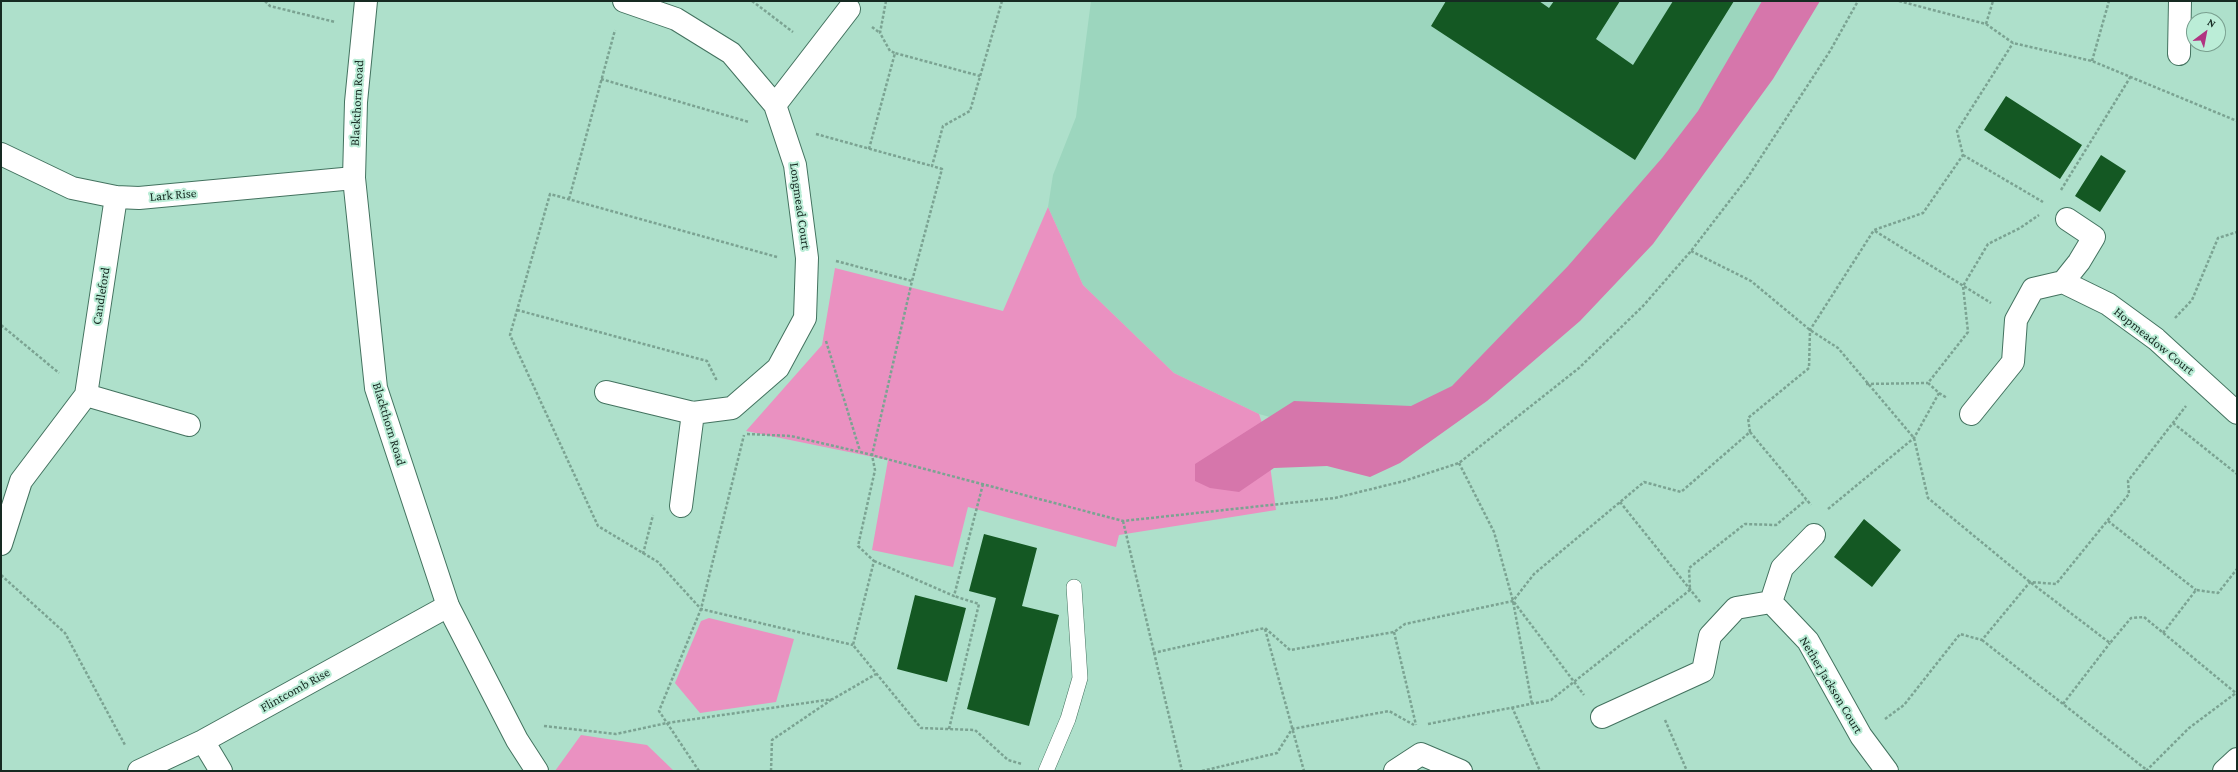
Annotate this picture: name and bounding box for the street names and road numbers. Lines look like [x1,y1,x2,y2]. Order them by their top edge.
street label: Blackthorn Road [347,60,367,146]
street label: Longmead Court [786,162,814,250]
street label: Lark Rise [149,185,197,205]
street label: Candleford [89,266,113,326]
street label: Hopmeadow Court [2111,304,2197,378]
street label: Blackthorn Road [369,380,409,468]
street label: Nether Jackson Court [1796,634,1866,736]
street label: Flintcomb Rise [257,664,333,716]

